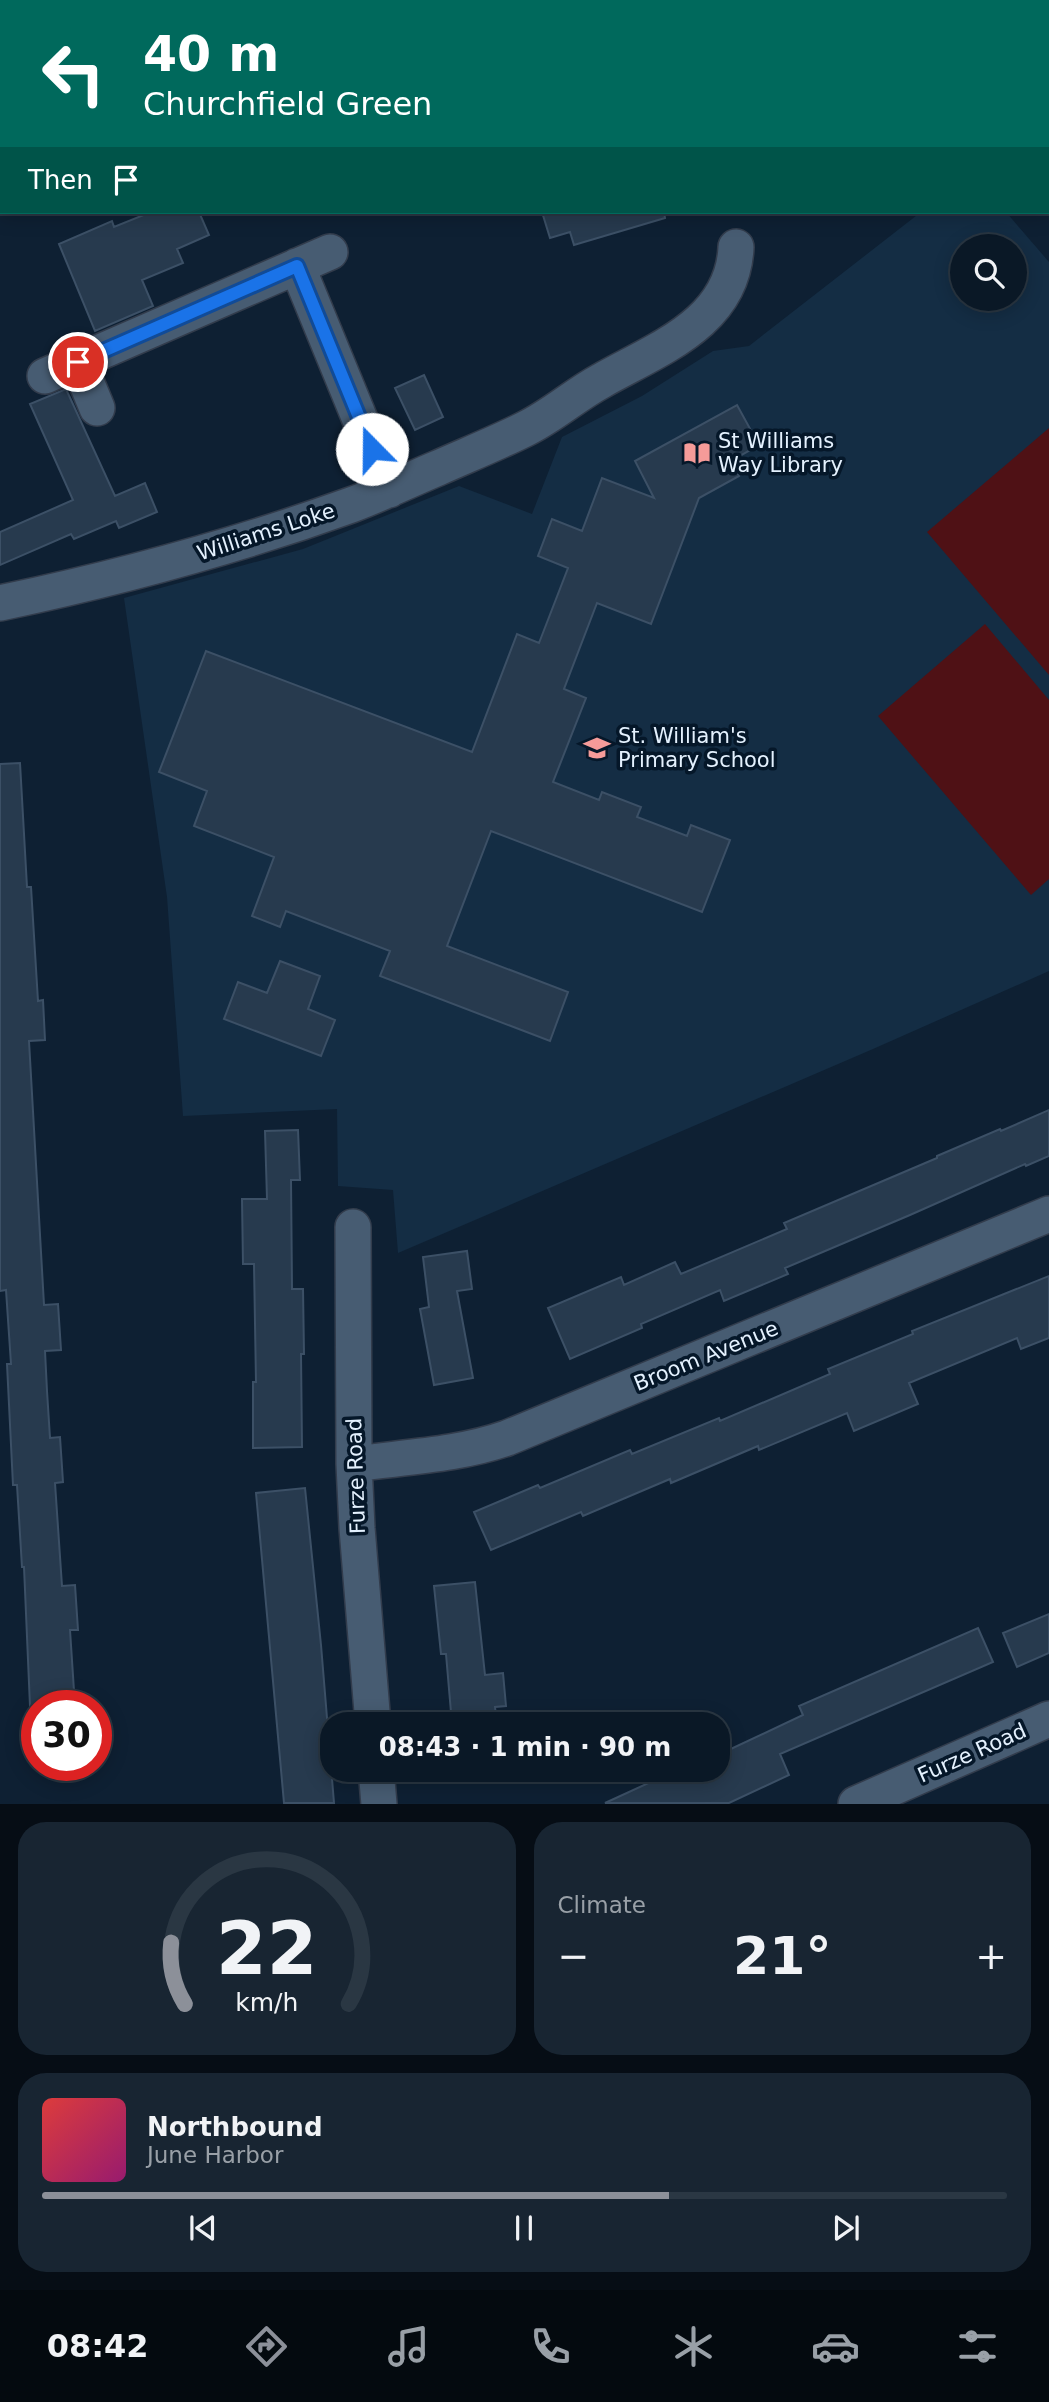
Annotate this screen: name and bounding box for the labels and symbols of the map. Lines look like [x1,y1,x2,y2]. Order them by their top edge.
pin [48,332,108,392]
position arrow [335,412,409,486]
place label: St Williams Way Library [718,429,843,477]
library icon: St Williams Way Library [682,438,712,468]
street label: Williams Loke [194,498,338,566]
place label: St. William's Primary School [618,724,776,772]
school or university icon: St. William's Primary School [582,733,612,763]
street label: Broom Avenue [630,1316,782,1396]
street label: Furze Road [342,1418,370,1534]
speed limit sign: 30 [21,1690,112,1781]
street label: Furze Road [914,1718,1030,1788]

